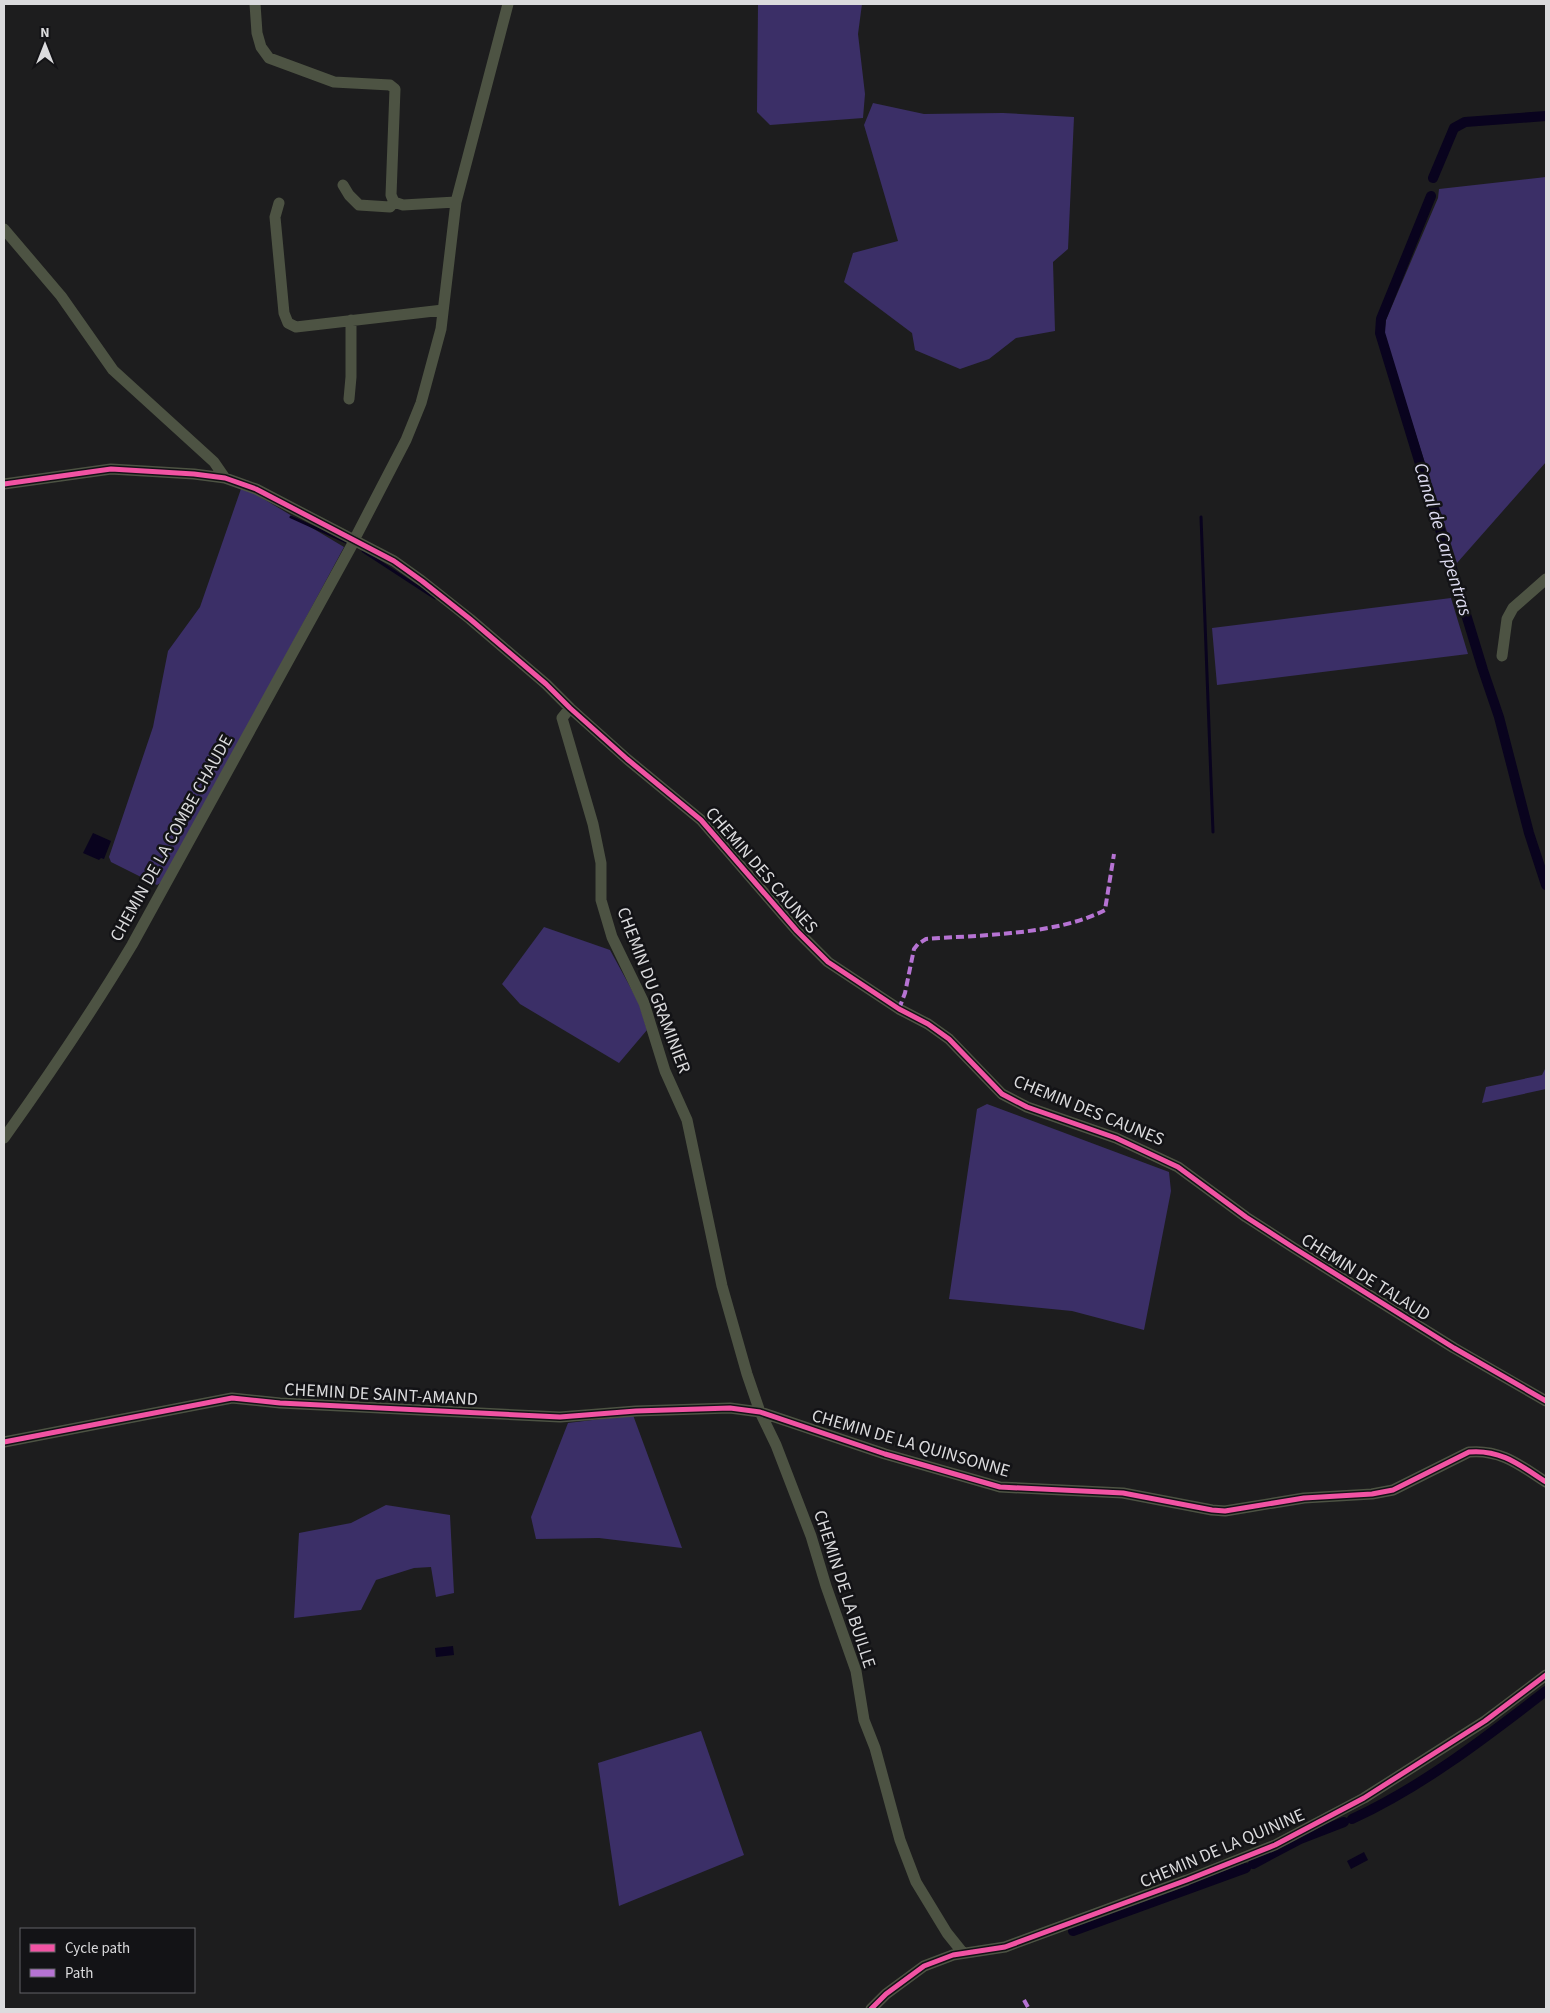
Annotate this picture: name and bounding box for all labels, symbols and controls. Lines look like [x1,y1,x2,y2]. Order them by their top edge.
north arrow [20,20,70,70]
text: N [40,23,50,43]
water label: Canal de Carpentras [1406,459,1479,620]
street label: CHEMIN DE LA COMBE CHAUDE [104,730,239,946]
street label: CHEMIN DES CAUNES [700,802,824,939]
street label: CHEMIN DU GRAMINIER [610,904,697,1077]
street label: CHEMIN DES CAUNES [1010,1069,1168,1152]
street label: CHEMIN DE TALAUD [1296,1228,1435,1327]
street label: CHEMIN DE SAINT-AMAND [284,1377,478,1412]
street label: CHEMIN DE LA QUINSONNE [809,1403,1013,1484]
street label: CHEMIN DE LA BUILLE [807,1507,882,1671]
street label: CHEMIN DE LA QUININE [1136,1802,1308,1894]
legend [20,1928,195,1993]
text: Cycle path [65,1938,130,1959]
text: Path [65,1963,93,1984]

